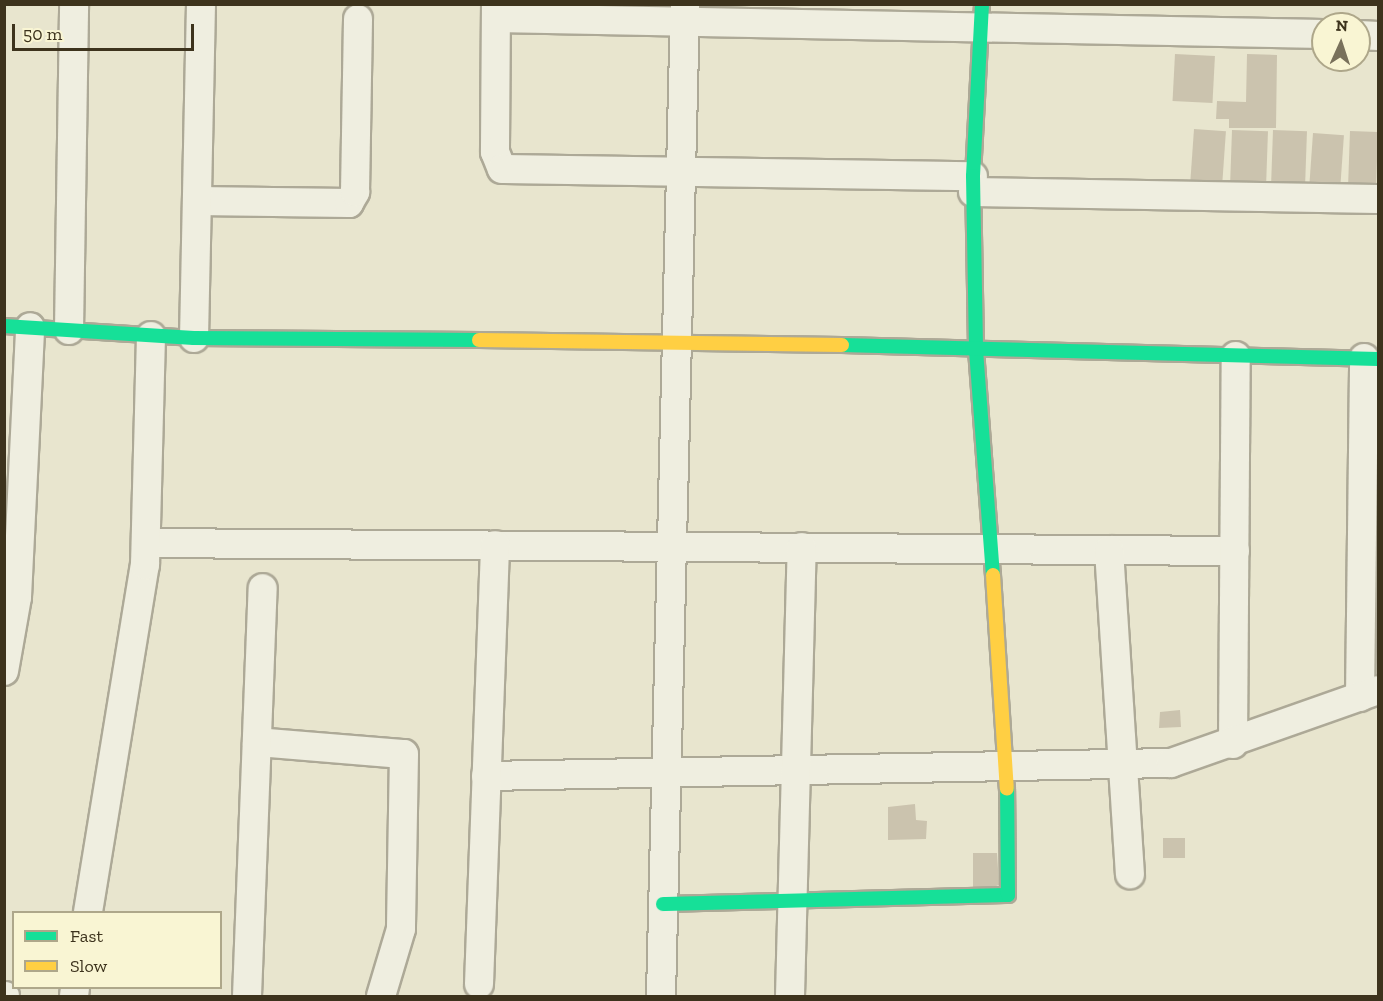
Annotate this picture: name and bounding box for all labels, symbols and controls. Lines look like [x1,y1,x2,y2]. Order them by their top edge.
scale bar [15,12,196,50]
north arrow [1311,12,1371,72]
text: N [1335,16,1348,35]
text: 50 m [23,23,62,45]
legend [12,911,222,989]
text: Fast [70,925,103,947]
text: Slow [70,955,107,977]

